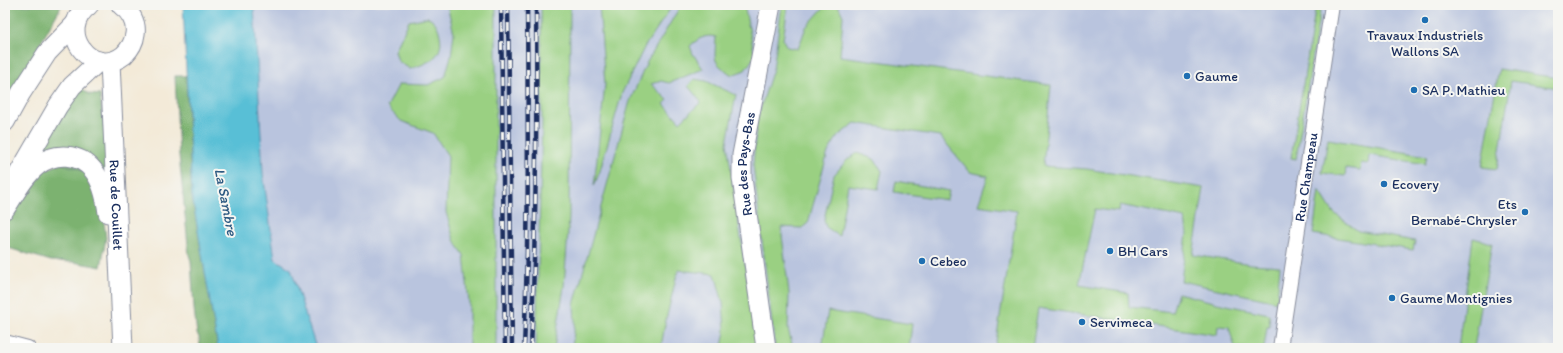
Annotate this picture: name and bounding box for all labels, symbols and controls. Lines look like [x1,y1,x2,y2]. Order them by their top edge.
marker: Travaux Industriels Wallons SA [1420,15,1430,25]
place label: Travaux Industriels Wallons SA [1367,27,1483,60]
place label: Gaume [1195,68,1238,85]
marker: Gaume [1182,71,1192,81]
place label: SA P. Mathieu [1422,82,1505,99]
marker: SA P. Mathieu [1409,85,1419,95]
street label: Rue des Pays-Bas [734,110,759,217]
street label: Rue Champeau [1291,131,1322,223]
street label: Rue de Couillet [105,159,127,251]
water label: La Sambre [211,167,241,238]
place label: Ecovery [1392,176,1439,193]
marker: Ecovery [1379,179,1389,189]
place label: Ets Bernabé-Chrysler [1411,196,1517,229]
marker: Ets Bernabé-Chrysler [1520,207,1530,217]
place label: BH Cars [1118,243,1168,260]
marker: BH Cars [1105,246,1115,256]
place label: Cebeo [930,253,967,270]
marker: Cebeo [917,256,927,266]
place label: Gaume Montignies [1400,290,1512,307]
marker: Gaume Montignies [1387,293,1397,303]
place label: Servimeca [1090,314,1153,331]
marker: Servimeca [1077,317,1087,327]

